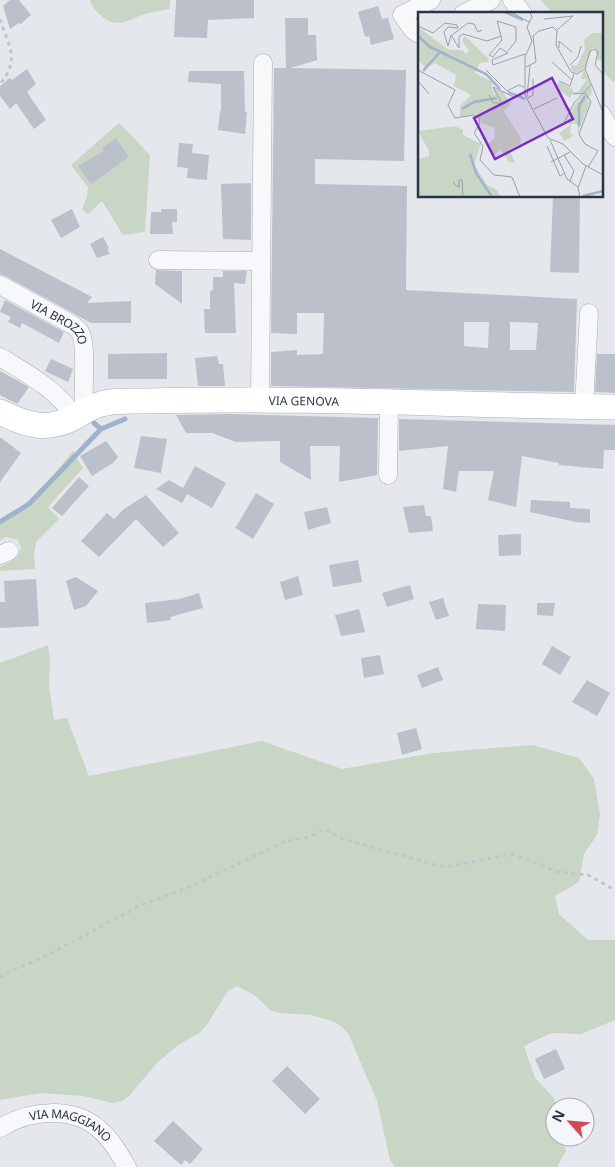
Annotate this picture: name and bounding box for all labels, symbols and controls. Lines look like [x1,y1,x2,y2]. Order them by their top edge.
inset map [418,12,602,198]
street label: VIA BROZZO [28,295,92,346]
street label: VIA GENOVA [269,391,339,409]
north arrow [545,1097,595,1147]
street label: VIA MAGGIANO [28,1104,116,1145]
text: N [547,1106,569,1125]

